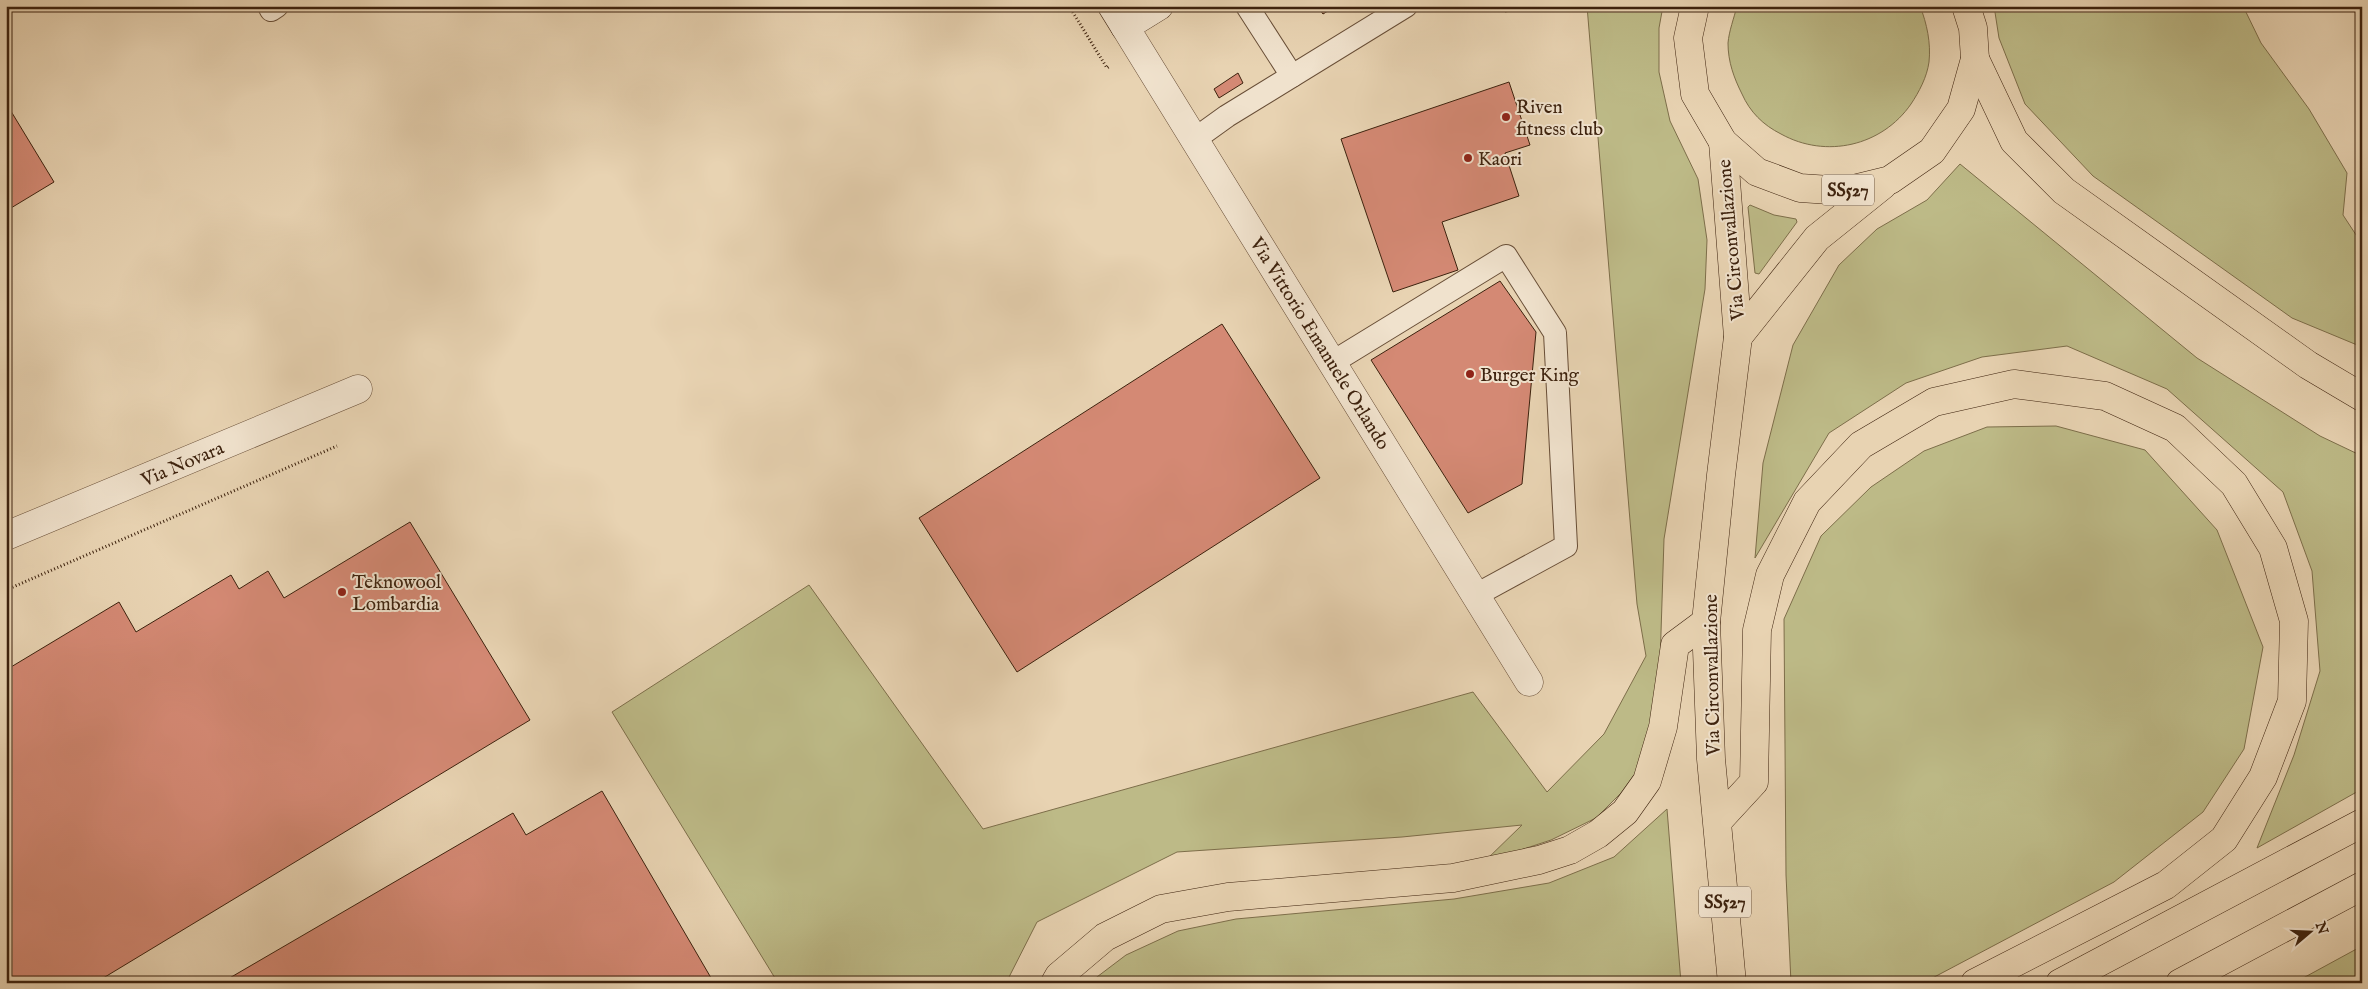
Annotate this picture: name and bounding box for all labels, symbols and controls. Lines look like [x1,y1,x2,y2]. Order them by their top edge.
place label: Riven fitness club [1516,96,1603,142]
marker: Riven fitness club [1500,111,1512,123]
place label: Kaori [1478,148,1522,172]
marker: Kaori [1462,152,1474,164]
street label: Via Circonvallazione [1713,158,1751,322]
road number: SS527 [1822,174,1874,206]
street label: Via Vittorio Emanuele Orlando [1243,233,1395,455]
place label: Burger King [1480,364,1579,388]
marker: Burger King [1464,368,1476,380]
street label: Via Novara [137,436,229,493]
place label: Teknowool Lombardia [352,571,442,617]
marker: Teknowool Lombardia [336,586,348,598]
street label: Via Circonvallazione [1700,594,1726,757]
road number: SS527 [1699,886,1751,918]
north arrow [2286,906,2336,956]
text: N [2311,918,2332,937]

